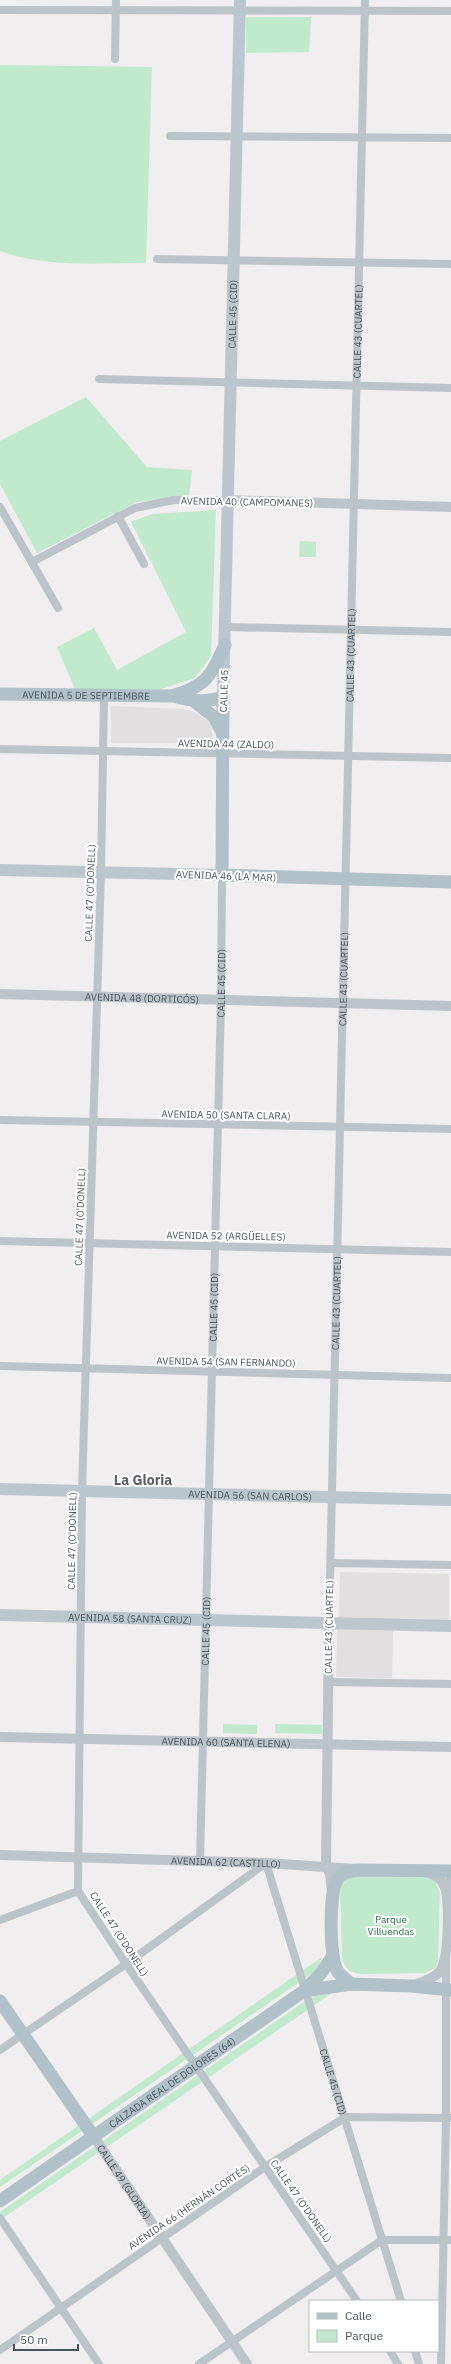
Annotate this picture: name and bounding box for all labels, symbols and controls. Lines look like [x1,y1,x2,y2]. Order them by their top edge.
street label: CALLE 45 (CID) [225,280,240,349]
street label: CALLE 43 (CUARTEL) [350,284,365,378]
street label: AVENIDA 40 (CAMPOMANES) [181,494,313,510]
street label: CALLE 43 (CUARTEL) [343,608,358,702]
street label: CALLE 45 [217,669,231,713]
street label: AVENIDA 5 DE SEPTIEMBRE [22,688,150,702]
street label: AVENIDA 44 (ZALDO) [178,737,274,751]
street label: CALLE 47 (O'DONELL) [82,844,98,942]
street label: AVENIDA 46 (LA MAR) [176,868,276,884]
street label: CALLE 43 (CUARTEL) [336,932,351,1026]
street label: CALLE 45 (CID) [214,949,228,1018]
street label: AVENIDA 48 (DORTICÓS) [85,990,199,1006]
street label: AVENIDA 50 (SANTA CLARA) [161,1107,291,1123]
street label: CALLE 47 (O'DONELL) [72,1168,88,1266]
street label: AVENIDA 52 (ARGÜELLES) [166,1228,286,1244]
street label: CALLE 43 (CUARTEL) [329,1256,344,1350]
street label: CALLE 45 (CID) [206,1273,221,1342]
street label: AVENIDA 54 (SAN FERNANDO) [156,1354,296,1370]
district label: La Gloria [114,1471,172,1489]
street label: AVENIDA 56 (SAN CARLOS) [188,1487,312,1503]
street label: CALLE 47 (O'DONELL) [65,1492,79,1590]
street label: CALLE 43 (CUARTEL) [322,1580,336,1674]
street label: CALLE 45 (CID) [198,1596,213,1666]
street label: AVENIDA 58 (SANTA CRUZ) [68,1610,192,1626]
street label: AVENIDA 60 (SANTA ELENA) [161,1734,291,1750]
street label: AVENIDA 62 (CASTILLO) [171,1854,281,1870]
street label: CALLE 47 (O'DONELL) [87,1889,151,1979]
park label: Parque Villuendas [368,1913,415,1938]
street label: CALZADA REAL DE DOLORES (64) [106,2034,238,2130]
street label: CALLE 45 (CID) [317,2047,350,2117]
street label: CALLE 49 (GLORIA) [94,2142,154,2222]
street label: CALLE 47 (O'DONELL) [268,2157,334,2245]
street label: AVENIDA 66 (HERNÁN CORTÉS) [126,2161,252,2253]
legend [309,2300,439,2352]
text: Calle [345,2308,372,2323]
scale bar [14,2326,78,2352]
text: Parque [345,2328,384,2343]
text: 50 m [20,2332,48,2347]

